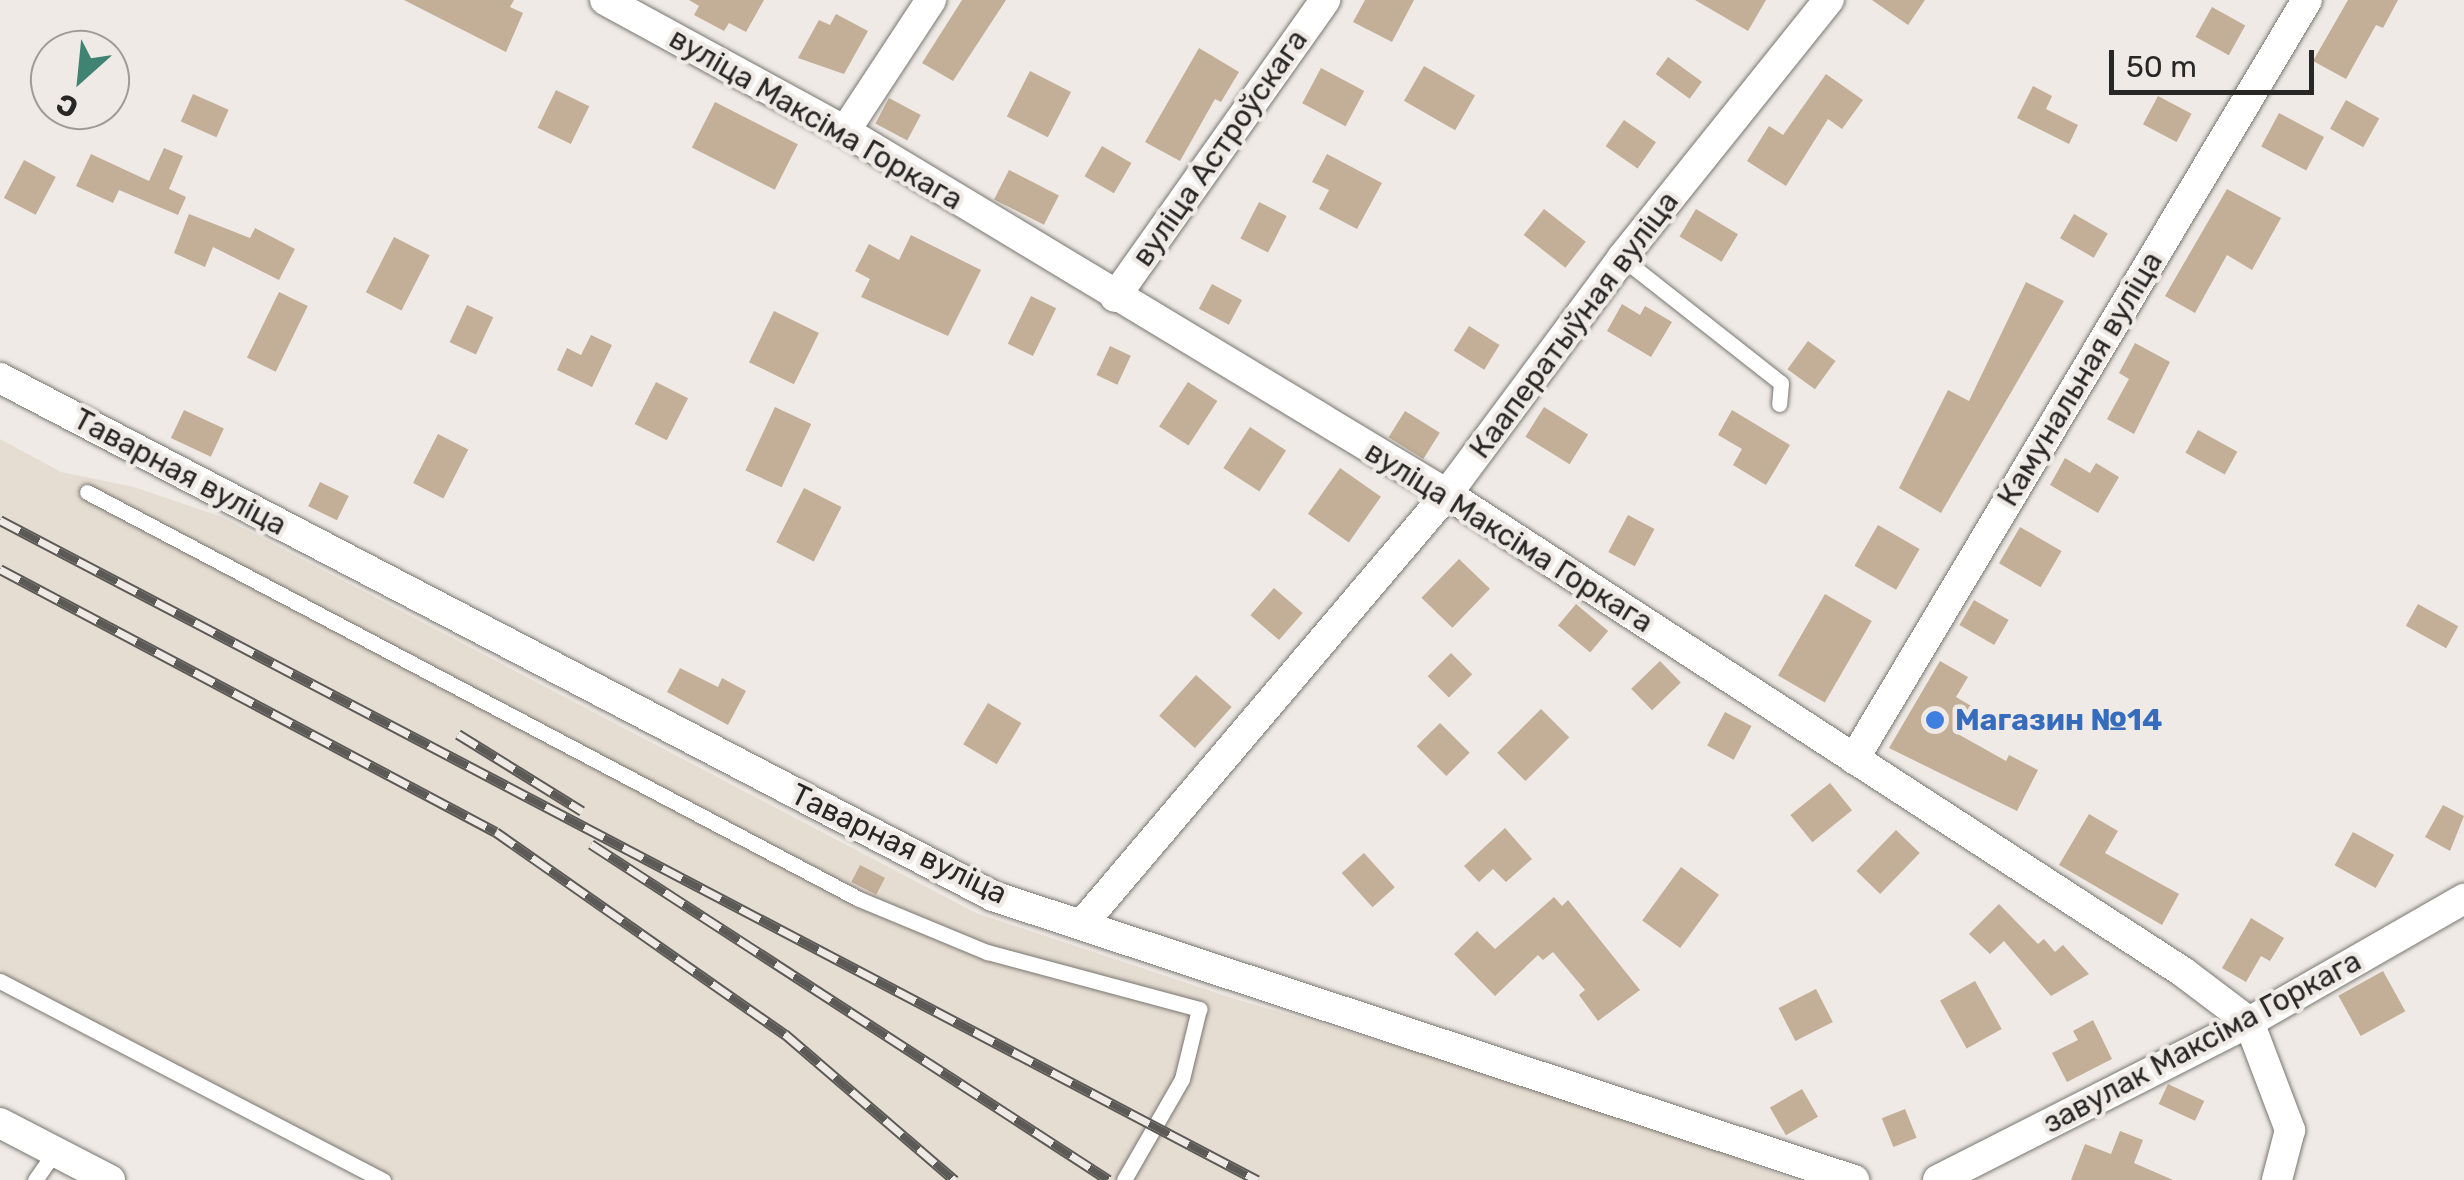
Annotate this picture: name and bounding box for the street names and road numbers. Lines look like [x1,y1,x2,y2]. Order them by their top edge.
street label: вуліца Максіма Горкага [663,20,969,218]
street label: вуліца Астроўскага [1125,23,1315,273]
street label: Кааператыўная вуліца [1462,184,1686,466]
street label: Камунальная вуліца [1990,245,2170,513]
street label: Таварная вуліца [67,401,293,543]
street label: вуліца Максіма Горкага [1358,434,1660,640]
street label: Таварная вуліца [785,776,1013,912]
street label: завулак Максіма Горкага [2037,943,2367,1141]

